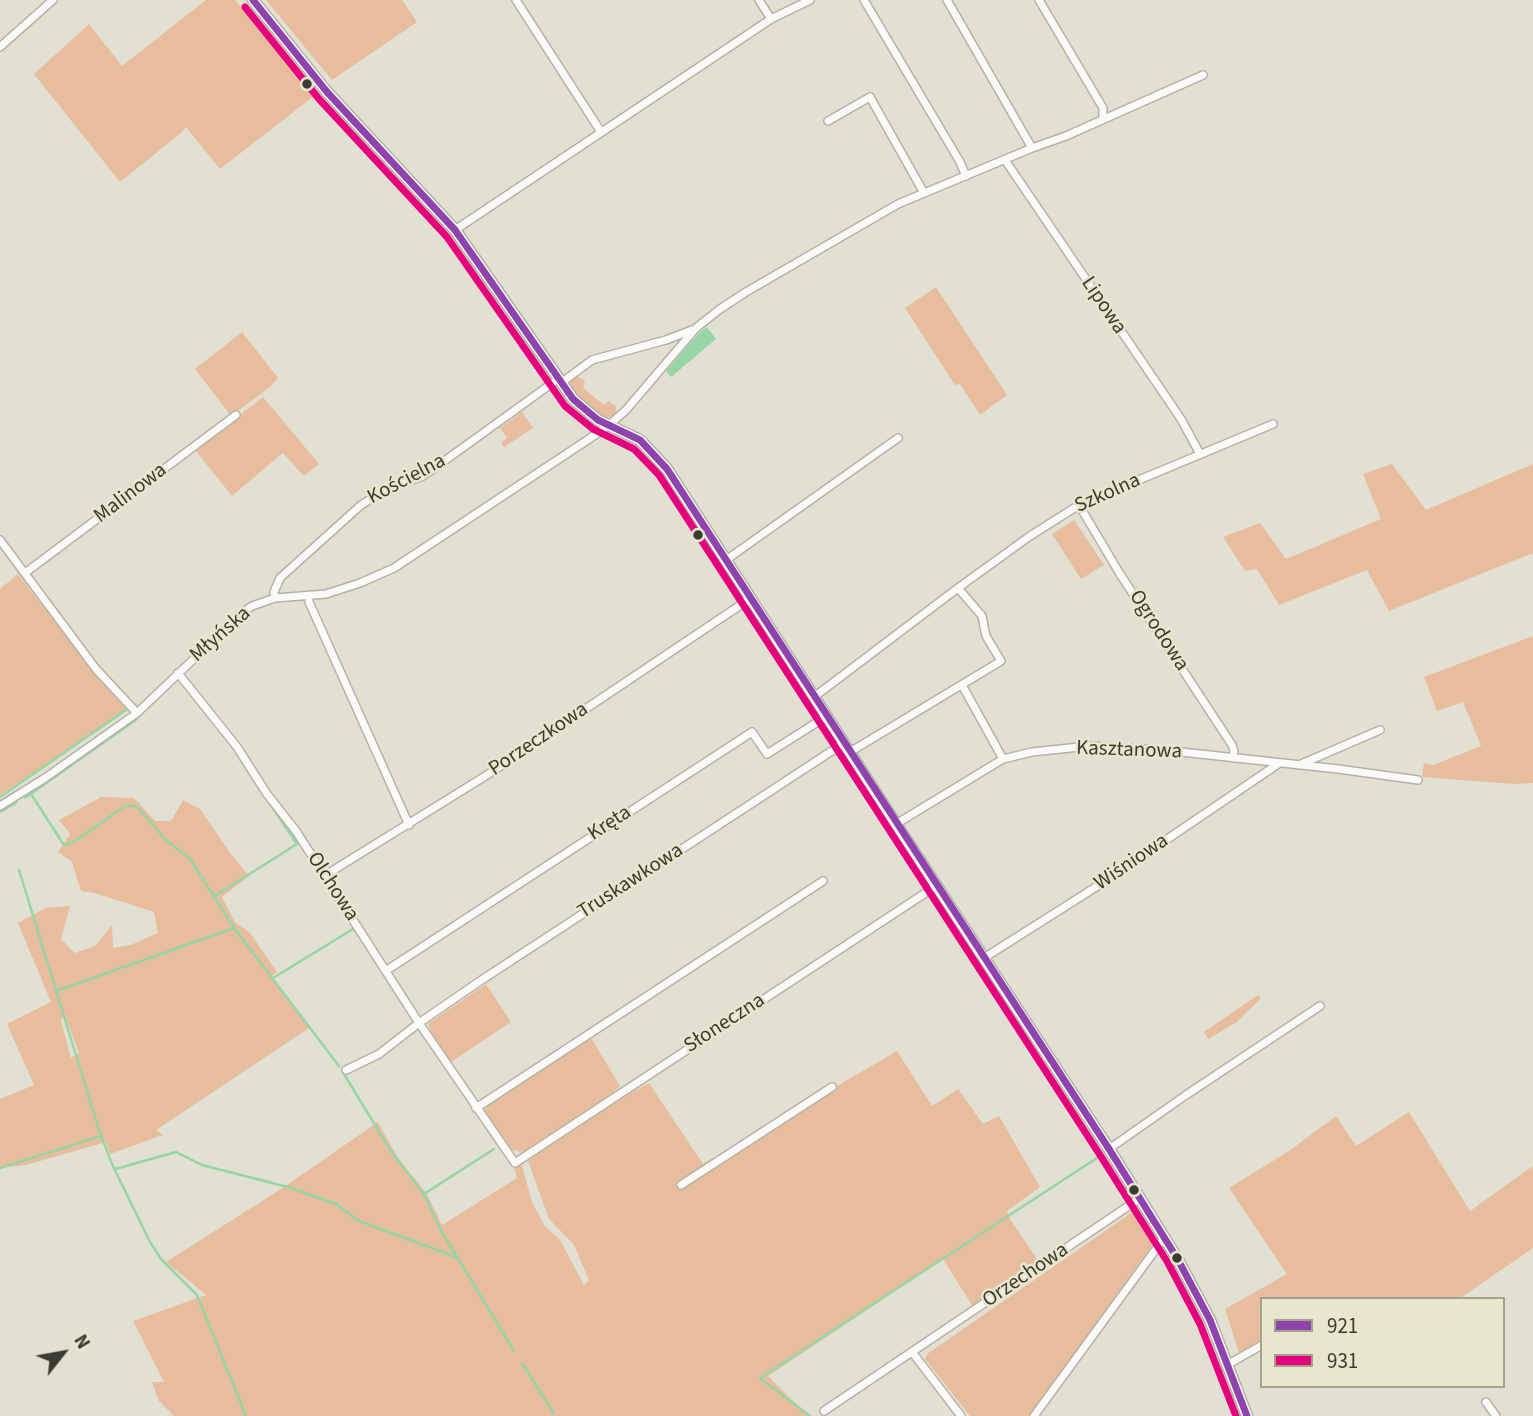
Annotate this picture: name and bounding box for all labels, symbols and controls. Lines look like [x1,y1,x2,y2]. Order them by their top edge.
unlabelled marker [300,77,314,91]
street label: Lipowa [1075,273,1131,339]
street label: Kościelna [364,449,450,511]
street label: Malinowa [90,458,172,530]
street label: Szkolna [1071,468,1145,520]
unlabelled marker [691,528,705,542]
street label: Ogrodowa [1123,586,1193,676]
street label: Młyńska [185,602,257,668]
street label: Porzeczkowa [485,698,593,782]
street label: Kasztanowa [1076,737,1182,765]
street label: Kręta [584,801,636,847]
street label: Wiśniowa [1090,829,1174,897]
street label: Truskawkowa [574,839,688,925]
street label: Olchowa [300,848,364,926]
street label: Słoneczna [680,989,770,1059]
unlabelled marker [1127,1183,1141,1197]
street label: Orzechowa [978,1238,1074,1314]
unlabelled marker [1170,1251,1184,1265]
legend [1260,1297,1505,1388]
text: 921 [1327,1311,1358,1341]
north arrow [28,1318,98,1388]
text: N [67,1330,96,1354]
text: 931 [1327,1346,1358,1376]

